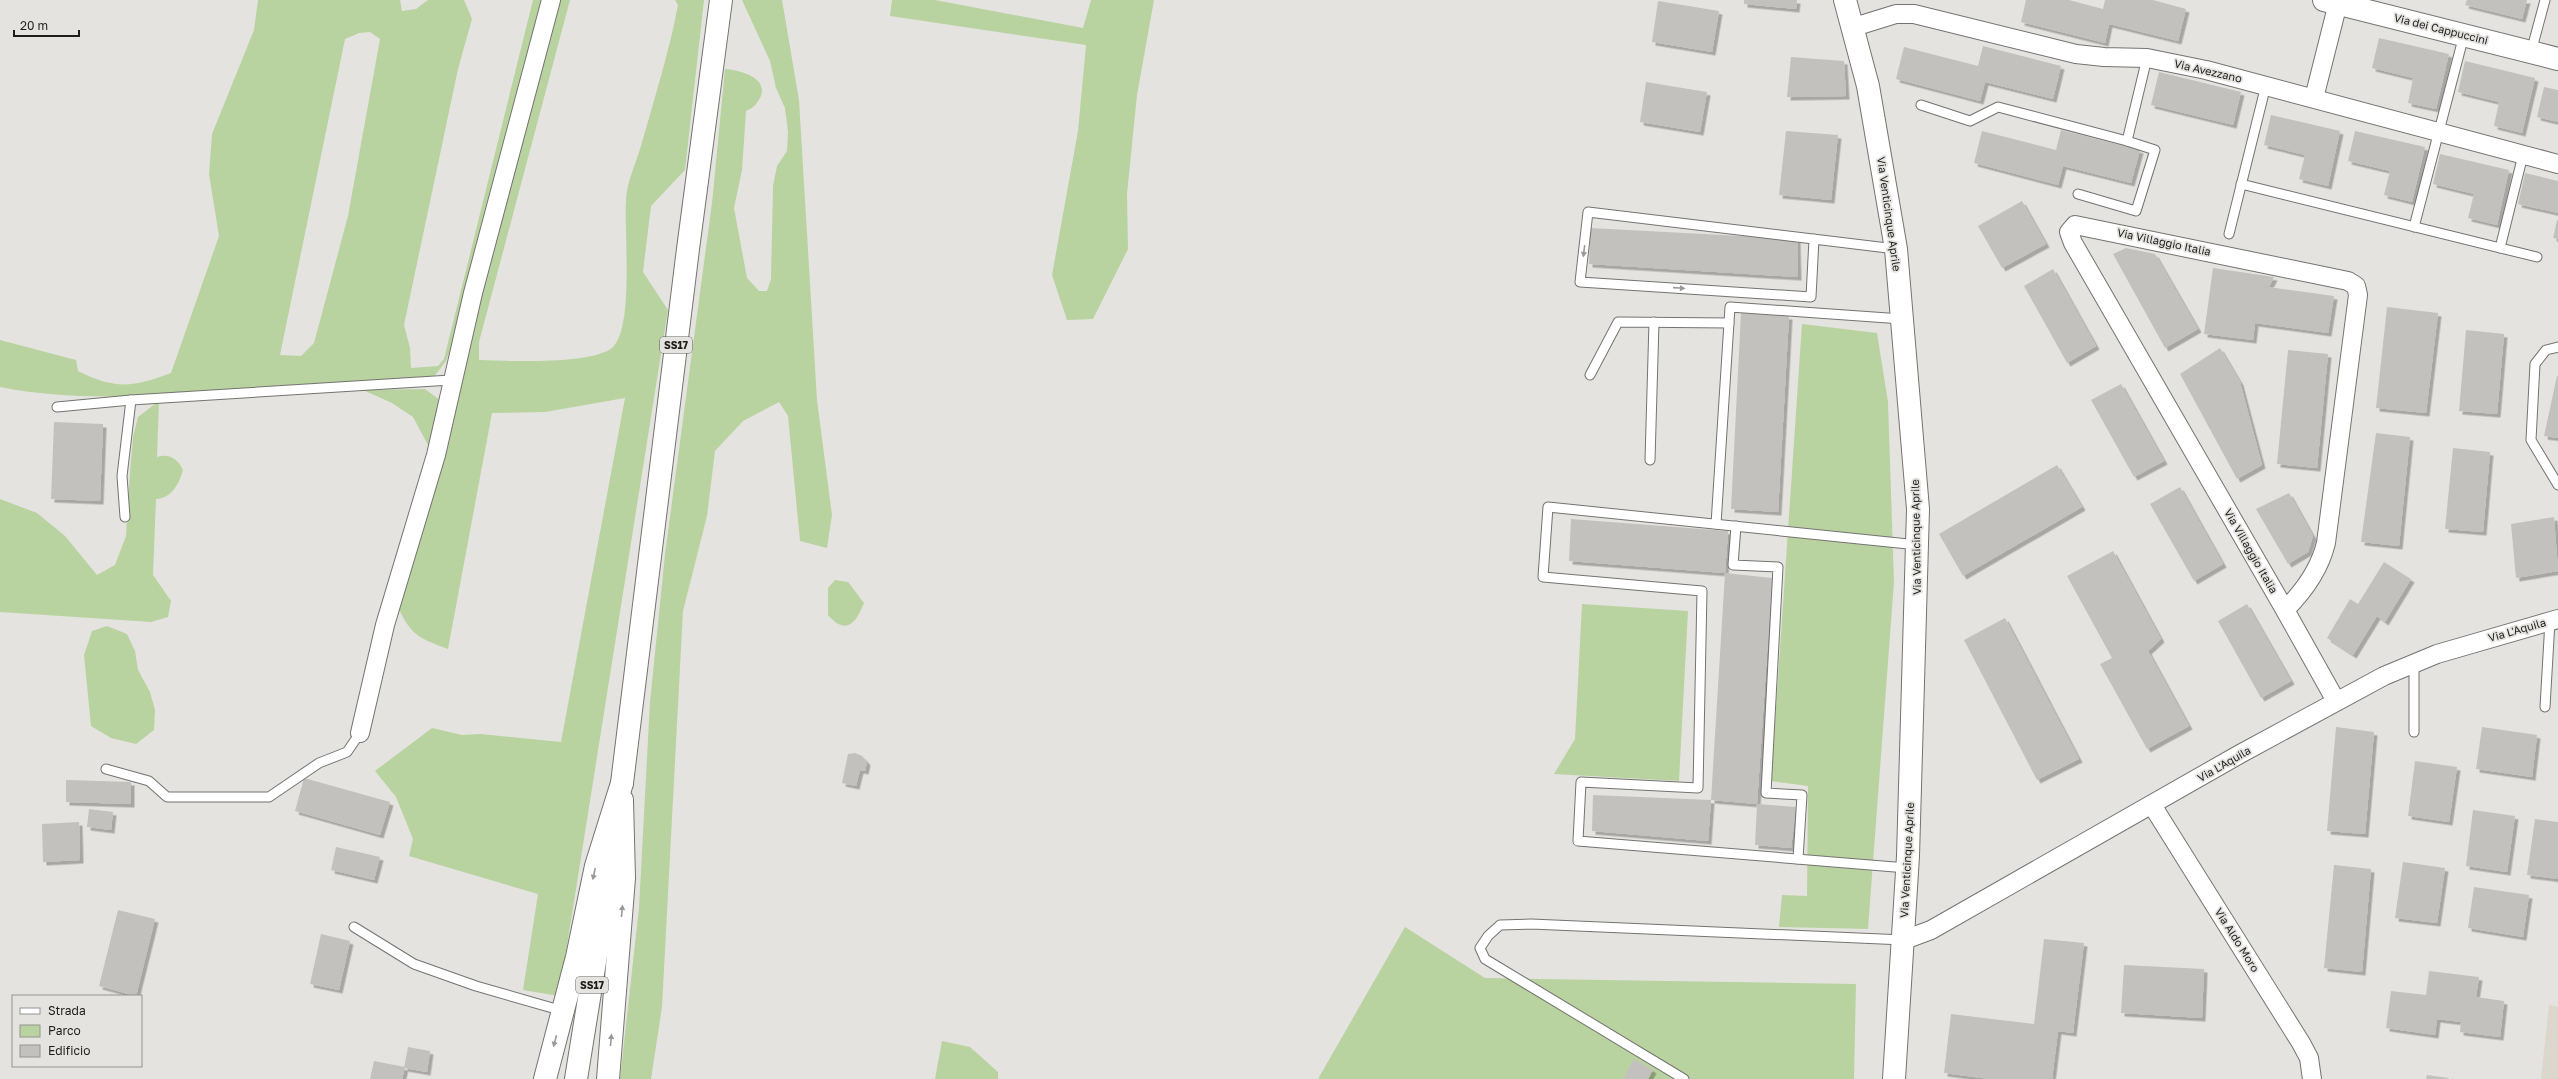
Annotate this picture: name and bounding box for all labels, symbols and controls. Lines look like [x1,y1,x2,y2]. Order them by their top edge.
street label: Via dei Cappuccini [2393,11,2490,47]
scale bar [14,12,79,38]
text: 20 m [20,18,48,33]
street label: Via Avezzano [2173,56,2244,85]
street label: Via Venticinque Aprile [1875,156,1904,272]
street label: Via Villaggio Italia [2116,225,2212,258]
one-way arrow [1580,245,1587,257]
one-way arrow [1673,285,1685,292]
road number: SS17 [660,337,692,353]
street label: Via Venticinque Aprile [1908,479,1923,595]
street label: Via Villaggio Italia [2222,506,2281,595]
street label: Via L'Aquila [2487,615,2547,644]
street label: Via L'Aquila [2195,743,2253,784]
street label: Via Venticinque Aprile [1897,802,1916,918]
one-way arrow [591,868,597,880]
one-way arrow [618,905,625,917]
street label: Via Aldo Moro [2213,905,2262,974]
road number: SS17 [576,977,608,993]
legend [12,995,142,1067]
text: Strada [48,1003,86,1018]
text: Parco [48,1023,81,1038]
one-way arrow [608,1034,615,1046]
one-way arrow [552,1036,558,1048]
text: Edificio [48,1043,90,1058]

